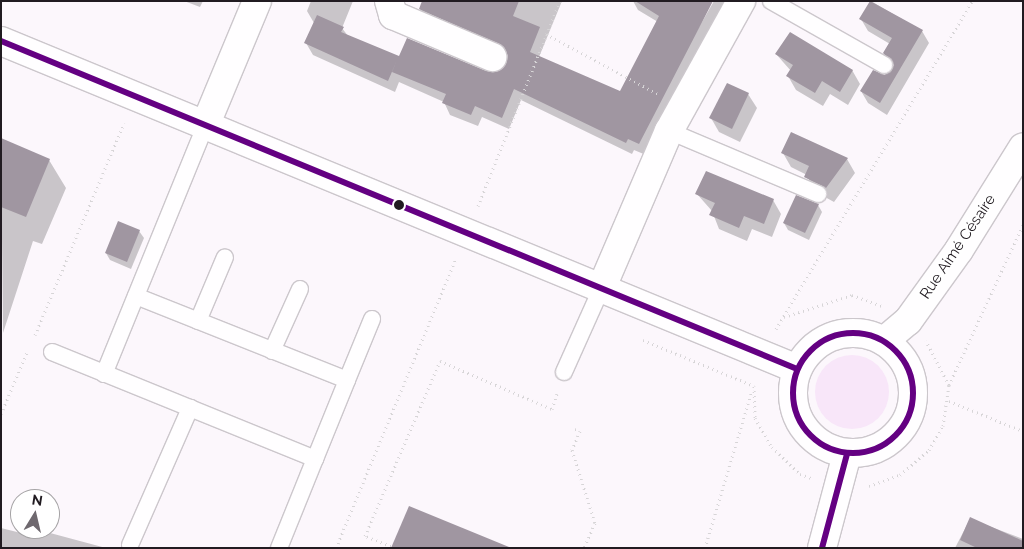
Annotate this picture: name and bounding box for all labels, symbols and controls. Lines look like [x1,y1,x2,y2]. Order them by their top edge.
street label: Rue Aimé Césaire [916,191,1000,303]
unlabelled marker [394,200,404,210]
north arrow [10,489,60,539]
text: N [31,491,44,509]

